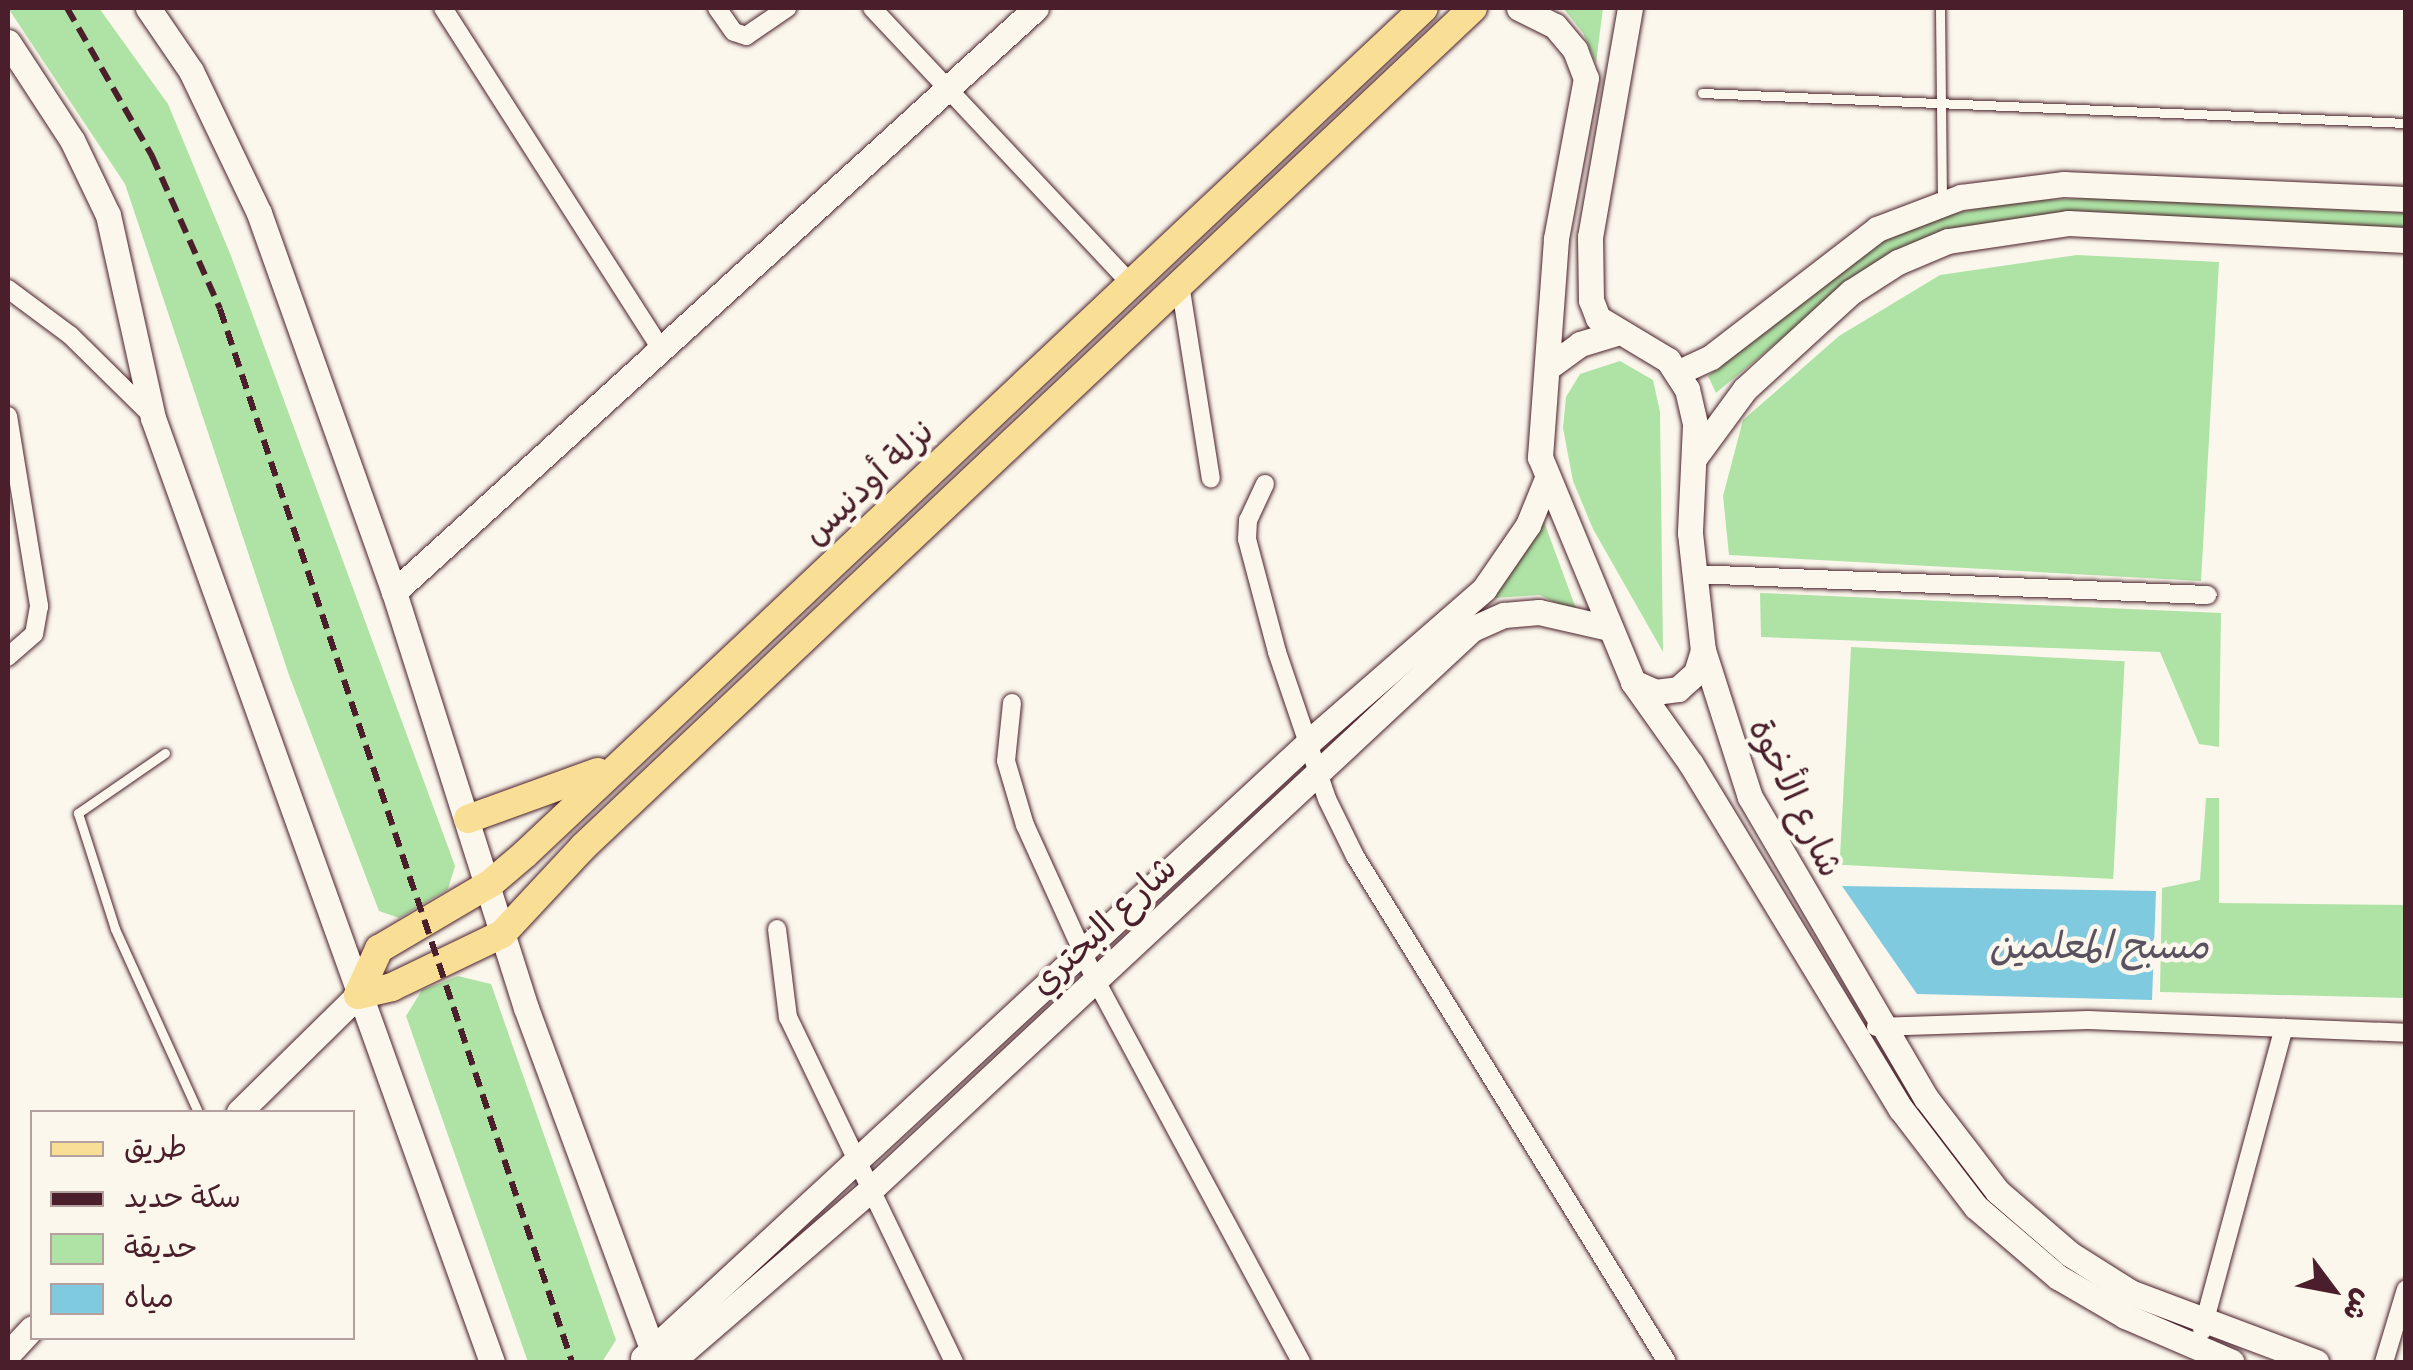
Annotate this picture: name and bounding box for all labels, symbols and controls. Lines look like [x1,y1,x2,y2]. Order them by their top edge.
street label: نزلة أودنيس [793,410,941,552]
street label: شارع الأخوة [1741,711,1853,883]
street label: شارع البحتري [1020,845,1184,1003]
water label: مسبح المعلمين [1989,922,2209,968]
legend [30,1110,355,1340]
text: طريق [124,1127,187,1165]
text: سكة حديد [124,1177,241,1215]
text: حديقة [124,1227,198,1265]
north arrow [2283,1240,2383,1340]
text: مياه [124,1277,174,1315]
text: ش [2335,1283,2382,1329]

